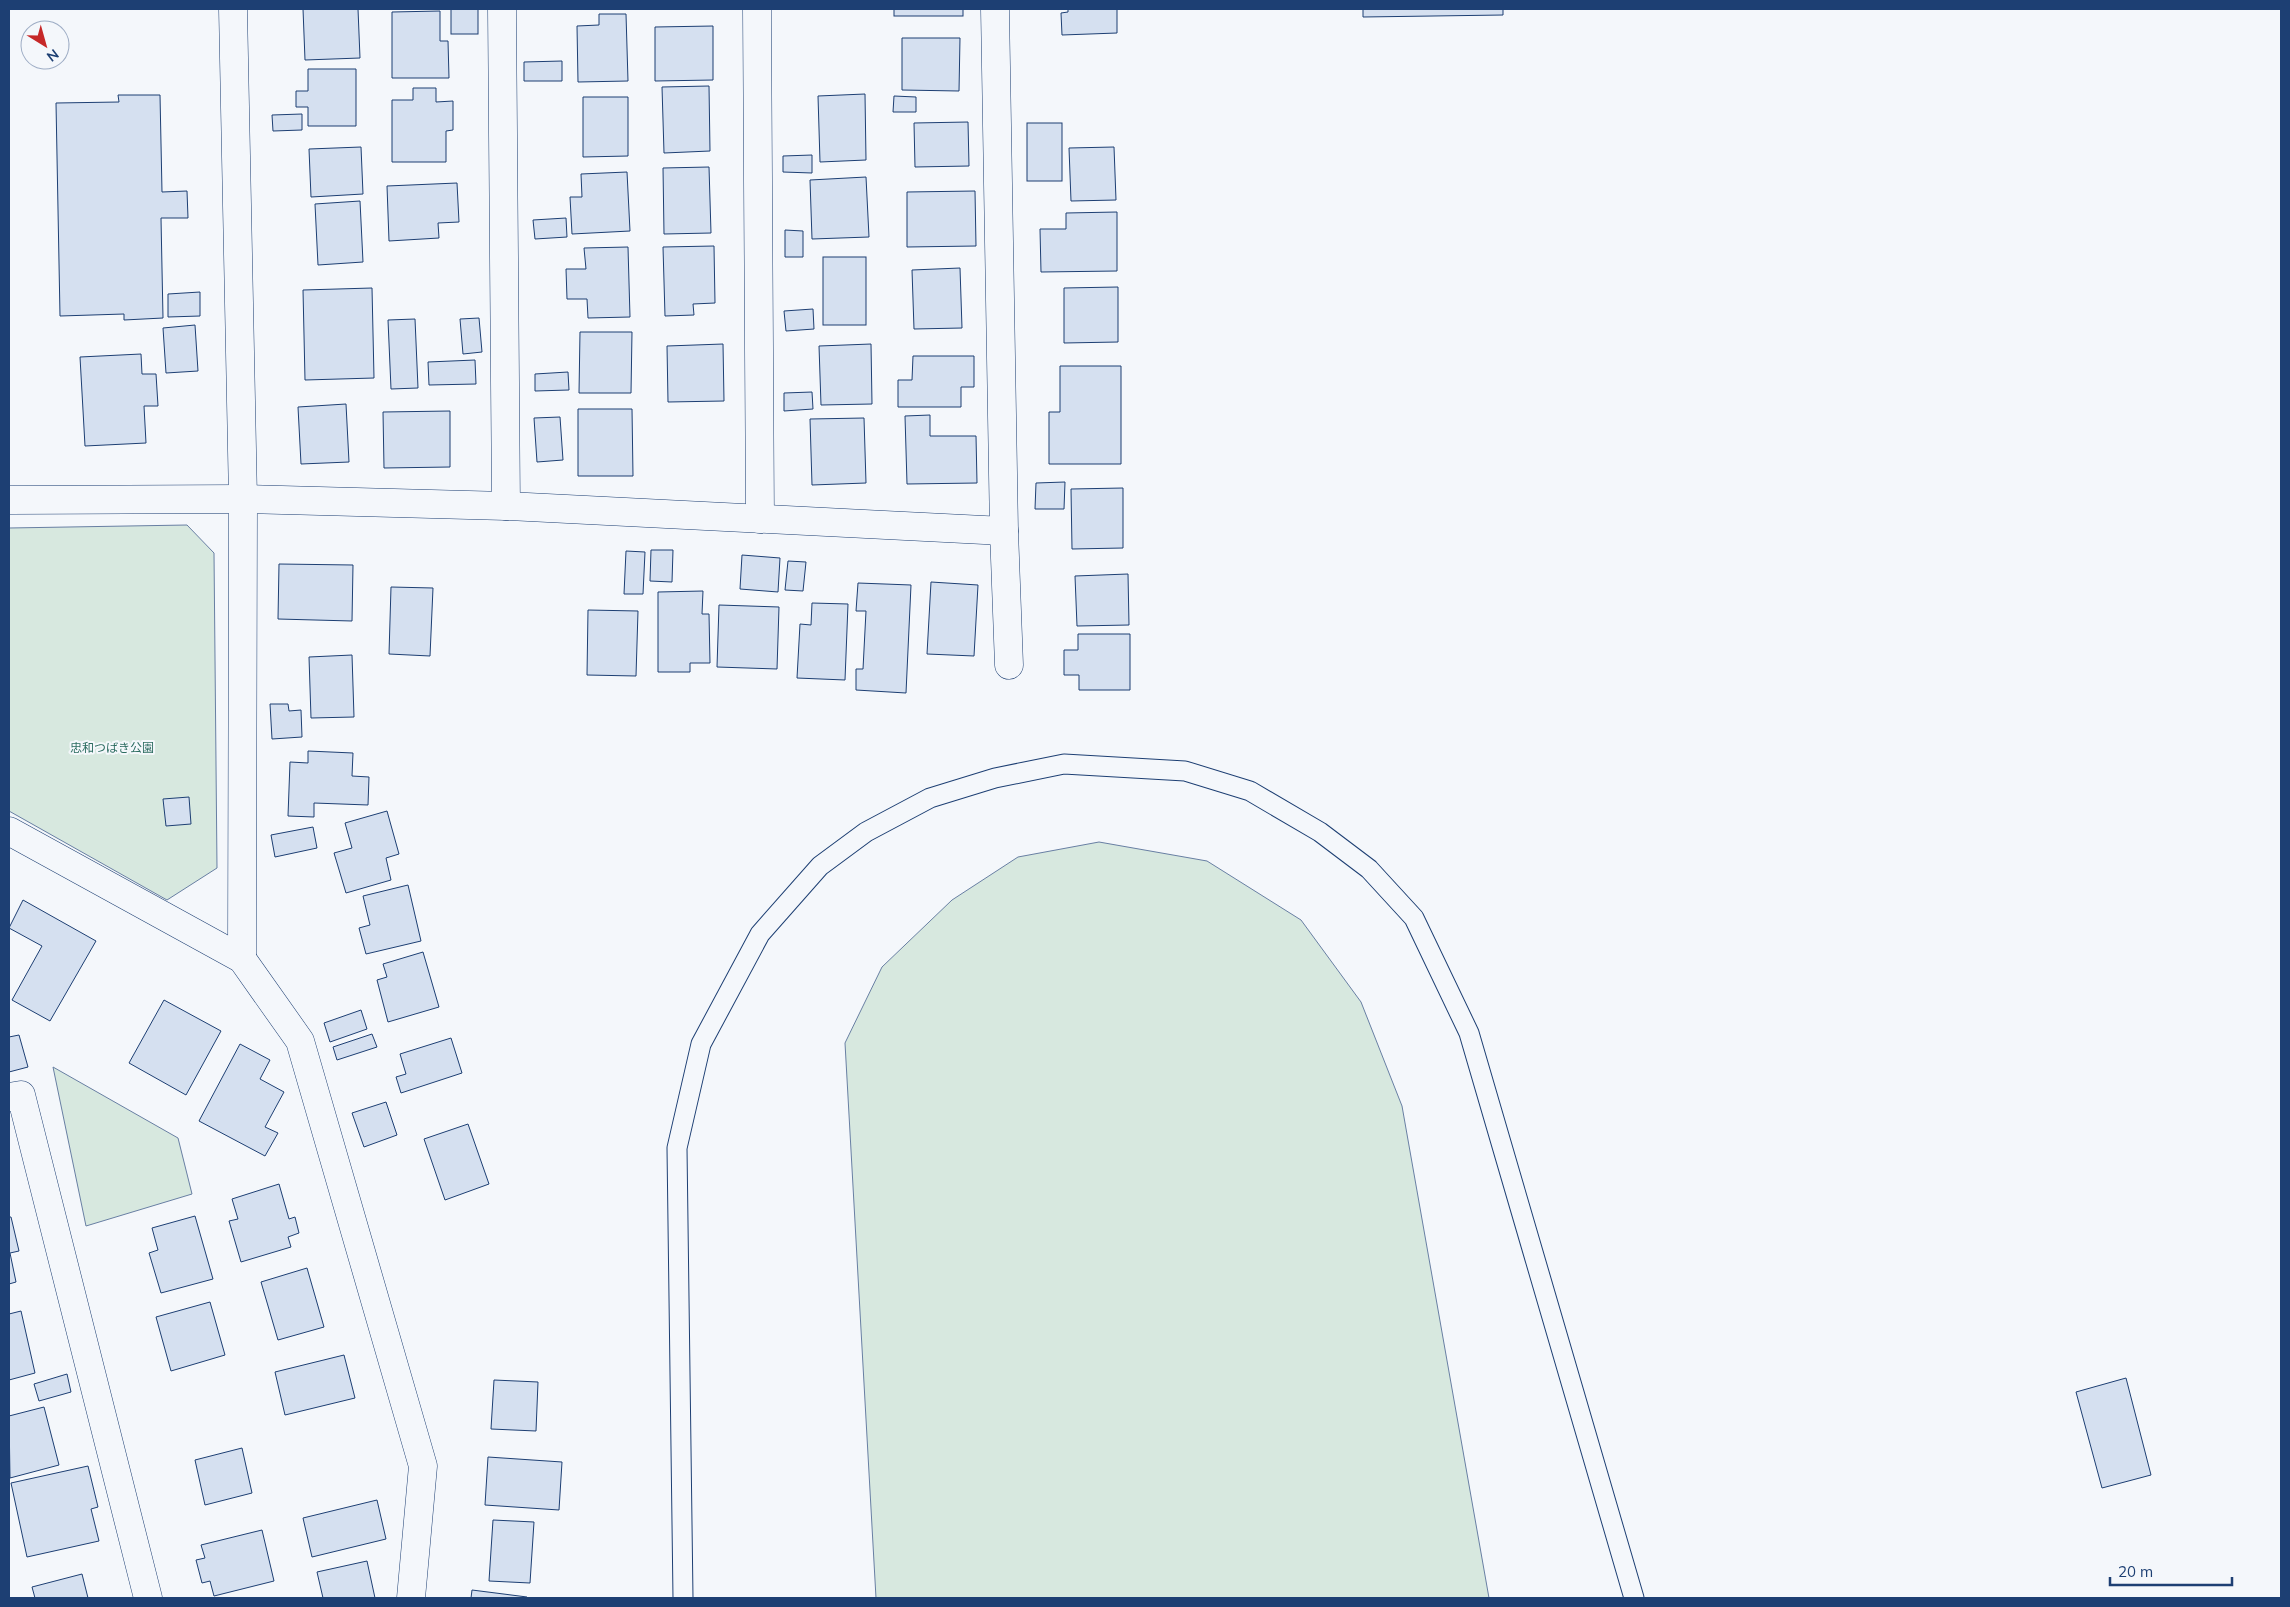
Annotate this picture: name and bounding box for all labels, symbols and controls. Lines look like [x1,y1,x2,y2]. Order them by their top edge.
north arrow [20,20,70,70]
text: N [43,45,62,66]
park label: 忠和つばき公園 [70,740,154,755]
scale bar [2110,1554,2232,1586]
text: 20 m [2118,1562,2153,1581]

